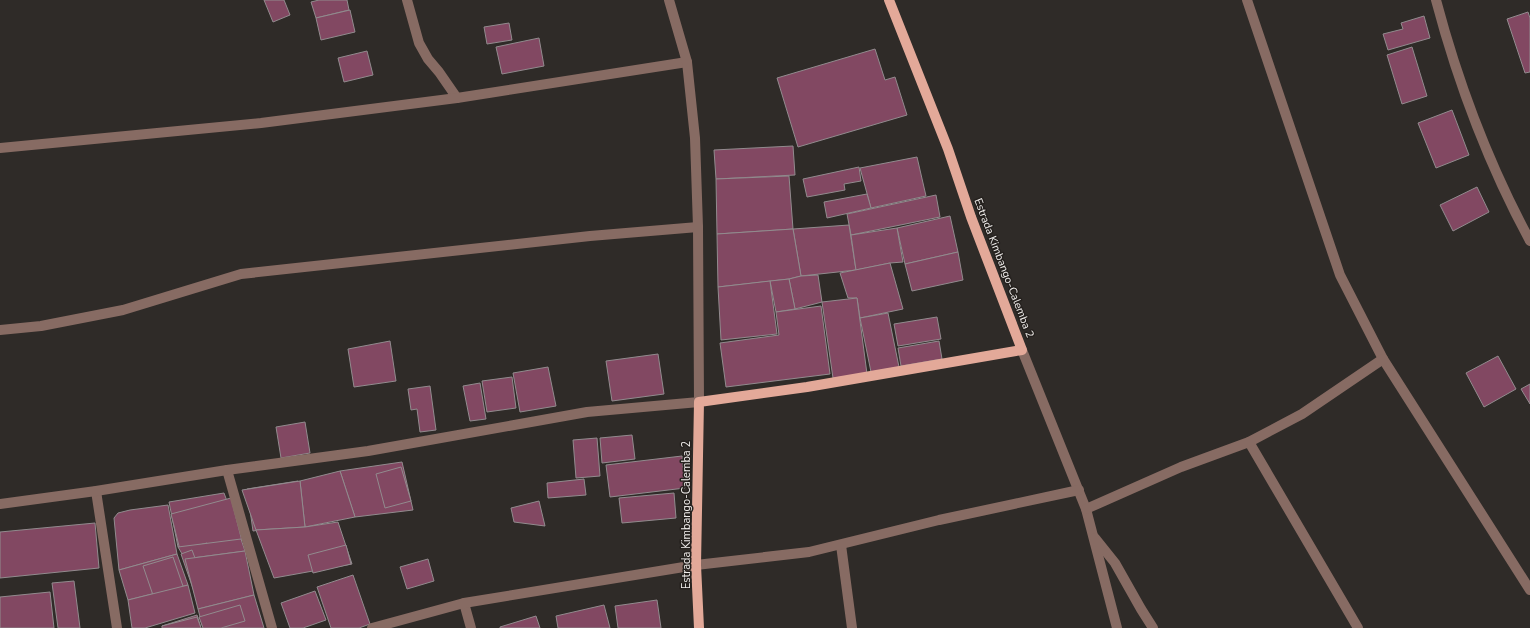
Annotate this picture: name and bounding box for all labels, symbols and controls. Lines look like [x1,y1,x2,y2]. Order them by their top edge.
street label: Estrada Kimbango-Calemba 2 [970,196,1038,340]
street label: Estrada Kimbango-Calemba 2 [679,441,694,589]

